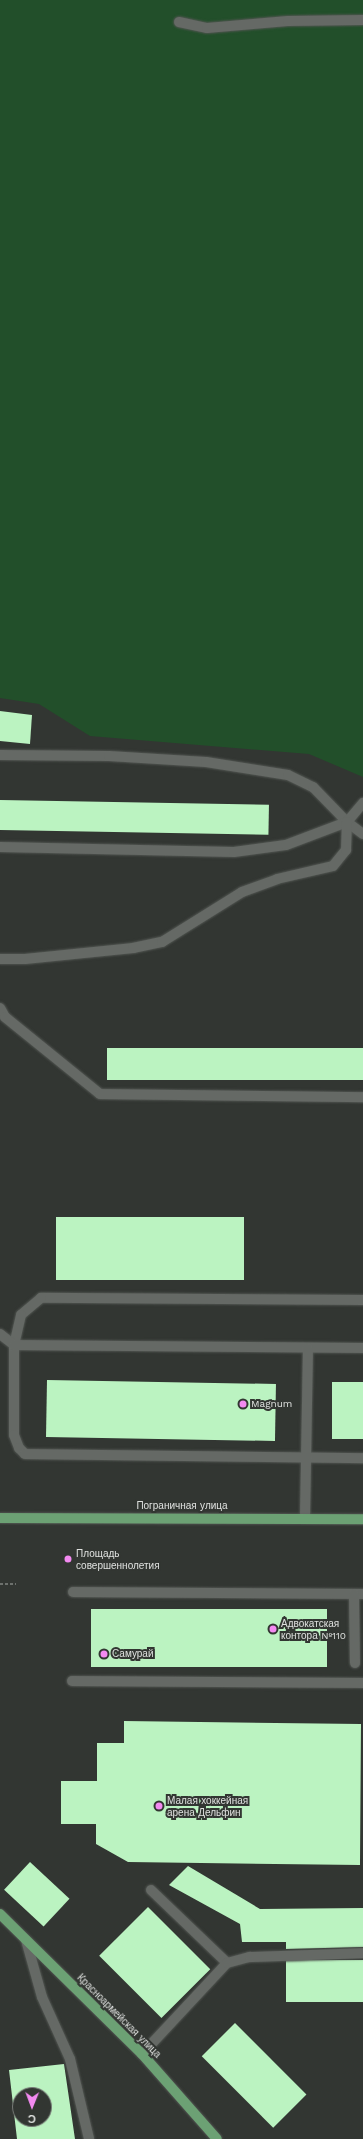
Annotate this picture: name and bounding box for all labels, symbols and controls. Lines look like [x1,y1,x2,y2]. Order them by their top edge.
place label: Magnum [251,1398,292,1410]
marker: Magnum [238,1399,248,1409]
street label: Пограничная улица [136,1500,228,1512]
place label: Площадь совершеннолетия [76,1547,160,1570]
marker: Площадь совершеннолетия [63,1554,73,1564]
place label: Адвокатская контора №110 [281,1617,346,1640]
marker: Адвокатская контора №110 [268,1624,278,1634]
place label: Самурай [112,1648,153,1660]
marker: Самурай [99,1649,109,1659]
place label: Малая хоккейная арена Дельфин [167,1794,248,1818]
marker: Малая хоккейная арена Дельфин [154,1801,164,1811]
street label: Красноармейская улица [75,1972,163,2060]
north arrow [12,2087,52,2127]
text: С [28,2112,36,2125]

